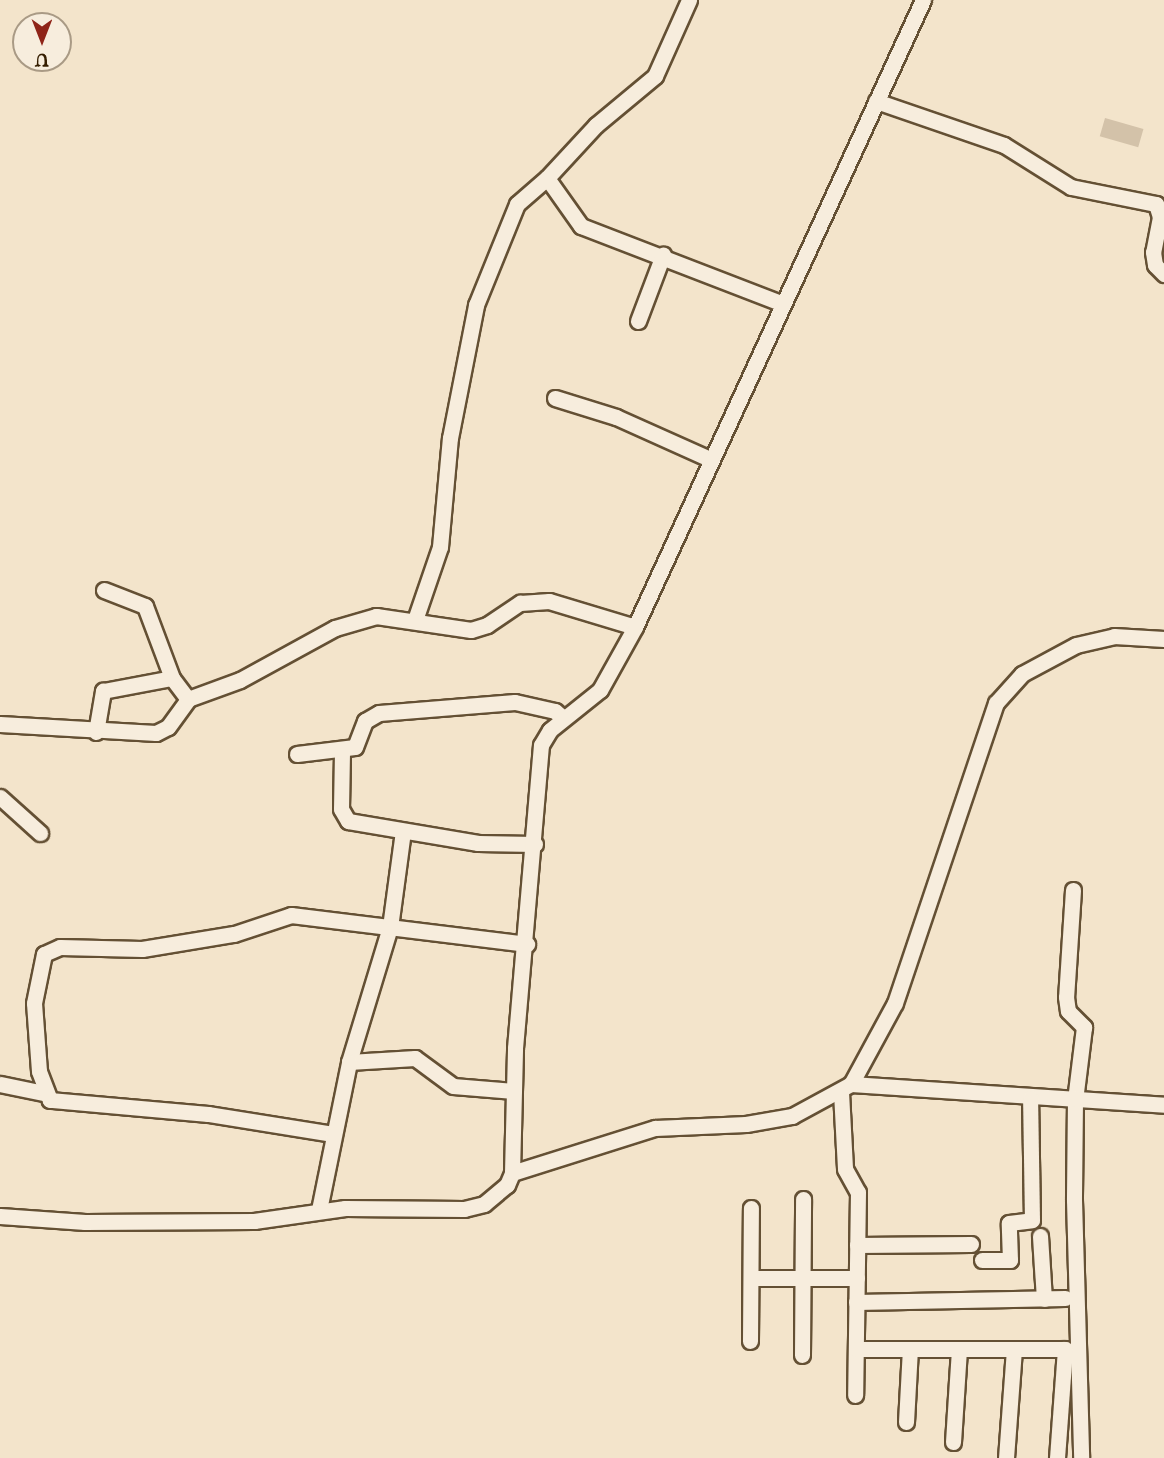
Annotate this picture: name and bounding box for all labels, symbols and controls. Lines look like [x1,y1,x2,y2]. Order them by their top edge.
north arrow [12,12,72,72]
text: U [35,48,49,68]

